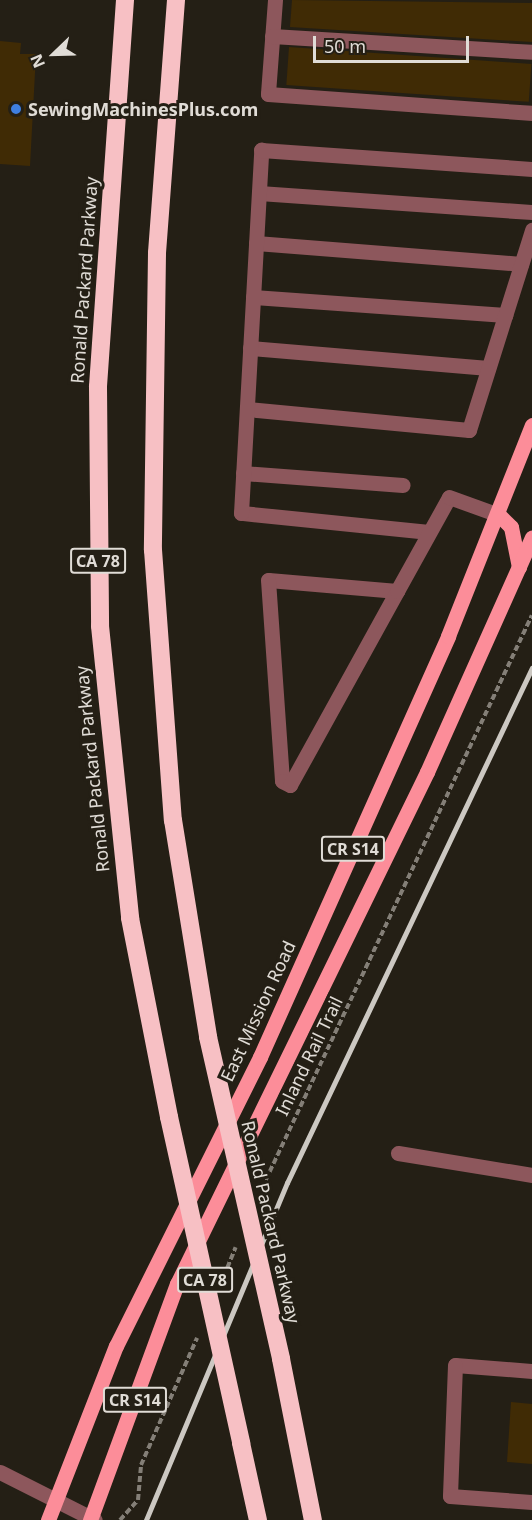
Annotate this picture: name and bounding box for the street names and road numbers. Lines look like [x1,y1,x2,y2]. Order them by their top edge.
street label: Ronald Packard Parkway [66,176,102,384]
road number: CA 78 [70,548,126,574]
street label: Ronald Packard Parkway [70,665,114,873]
road number: CR S14 [320,836,386,862]
street label: East Mission Road [216,937,300,1085]
street label: Inland Rail Trail [271,993,347,1119]
street label: Ronald Packard Parkway [237,1119,305,1325]
road number: CA 78 [176,1267,234,1293]
road number: CR S14 [102,1387,168,1413]

